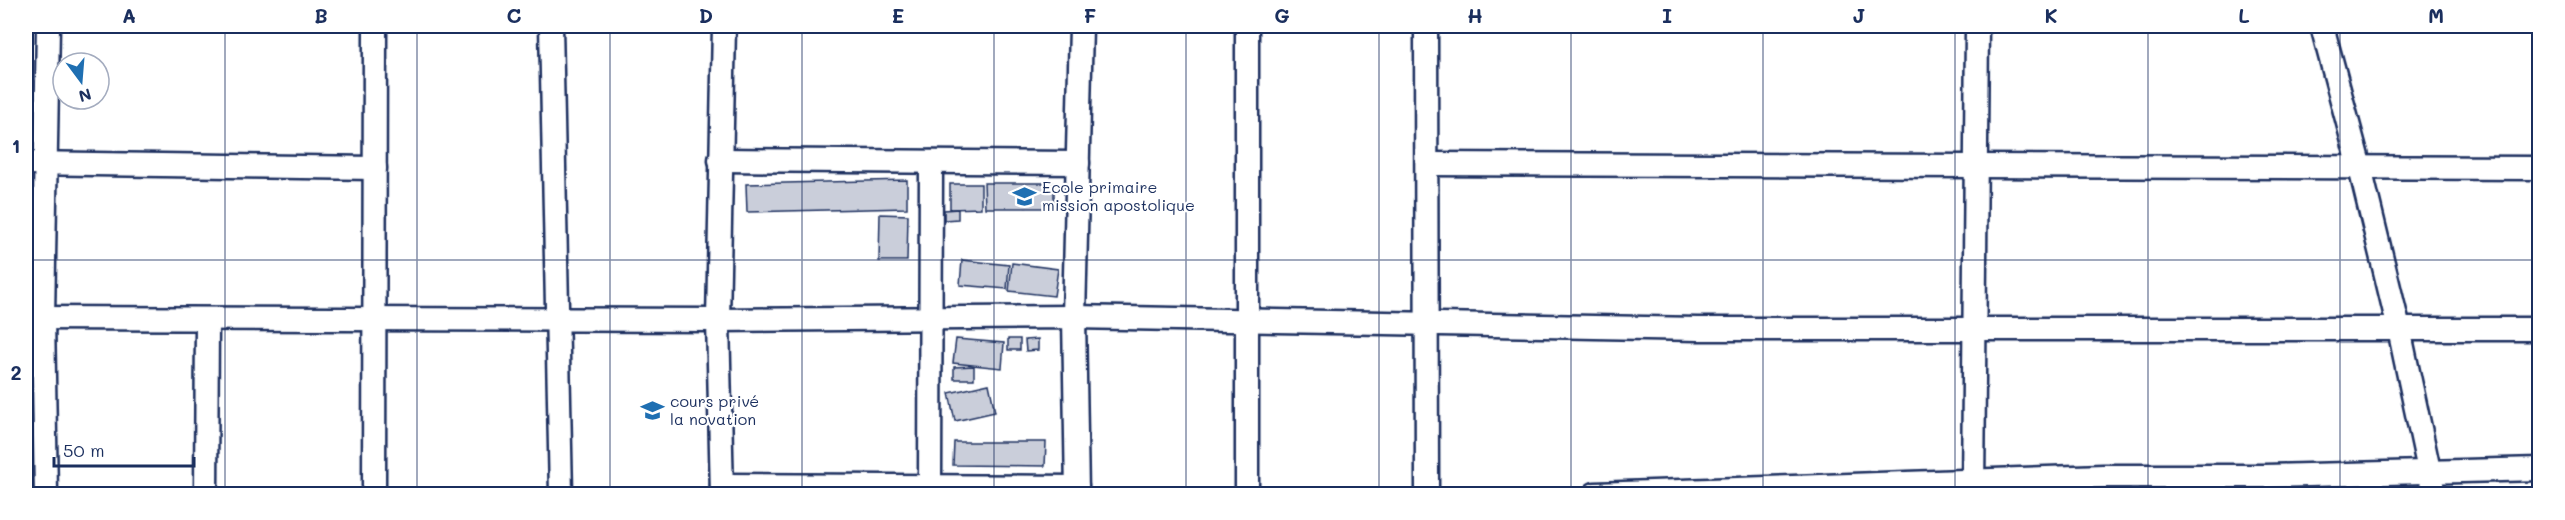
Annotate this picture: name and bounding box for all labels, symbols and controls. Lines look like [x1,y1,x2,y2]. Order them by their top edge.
text: A [122,2,136,28]
text: B [314,2,328,28]
text: C [507,2,522,28]
text: D [699,2,713,28]
text: E [892,2,904,28]
text: F [1084,2,1097,28]
text: G [1274,2,1290,28]
text: H [1467,2,1483,28]
text: I [1662,2,1672,28]
text: J [1852,2,1866,28]
text: K [2044,2,2058,28]
text: L [2238,2,2250,28]
text: M [2428,2,2444,28]
north arrow [51,51,111,111]
text: N [77,84,94,108]
text: 1 [12,132,20,158]
place label: Ecole primaire mission apostolique [1042,176,1195,215]
school or university icon: Ecole primaire mission apostolique [1011,183,1037,209]
text: 2 [10,359,22,385]
place label: cours privé la novation [670,390,759,429]
school or university icon: cours privé la novation [639,397,665,423]
scale bar [54,430,194,468]
text: 50 m [63,438,105,462]

